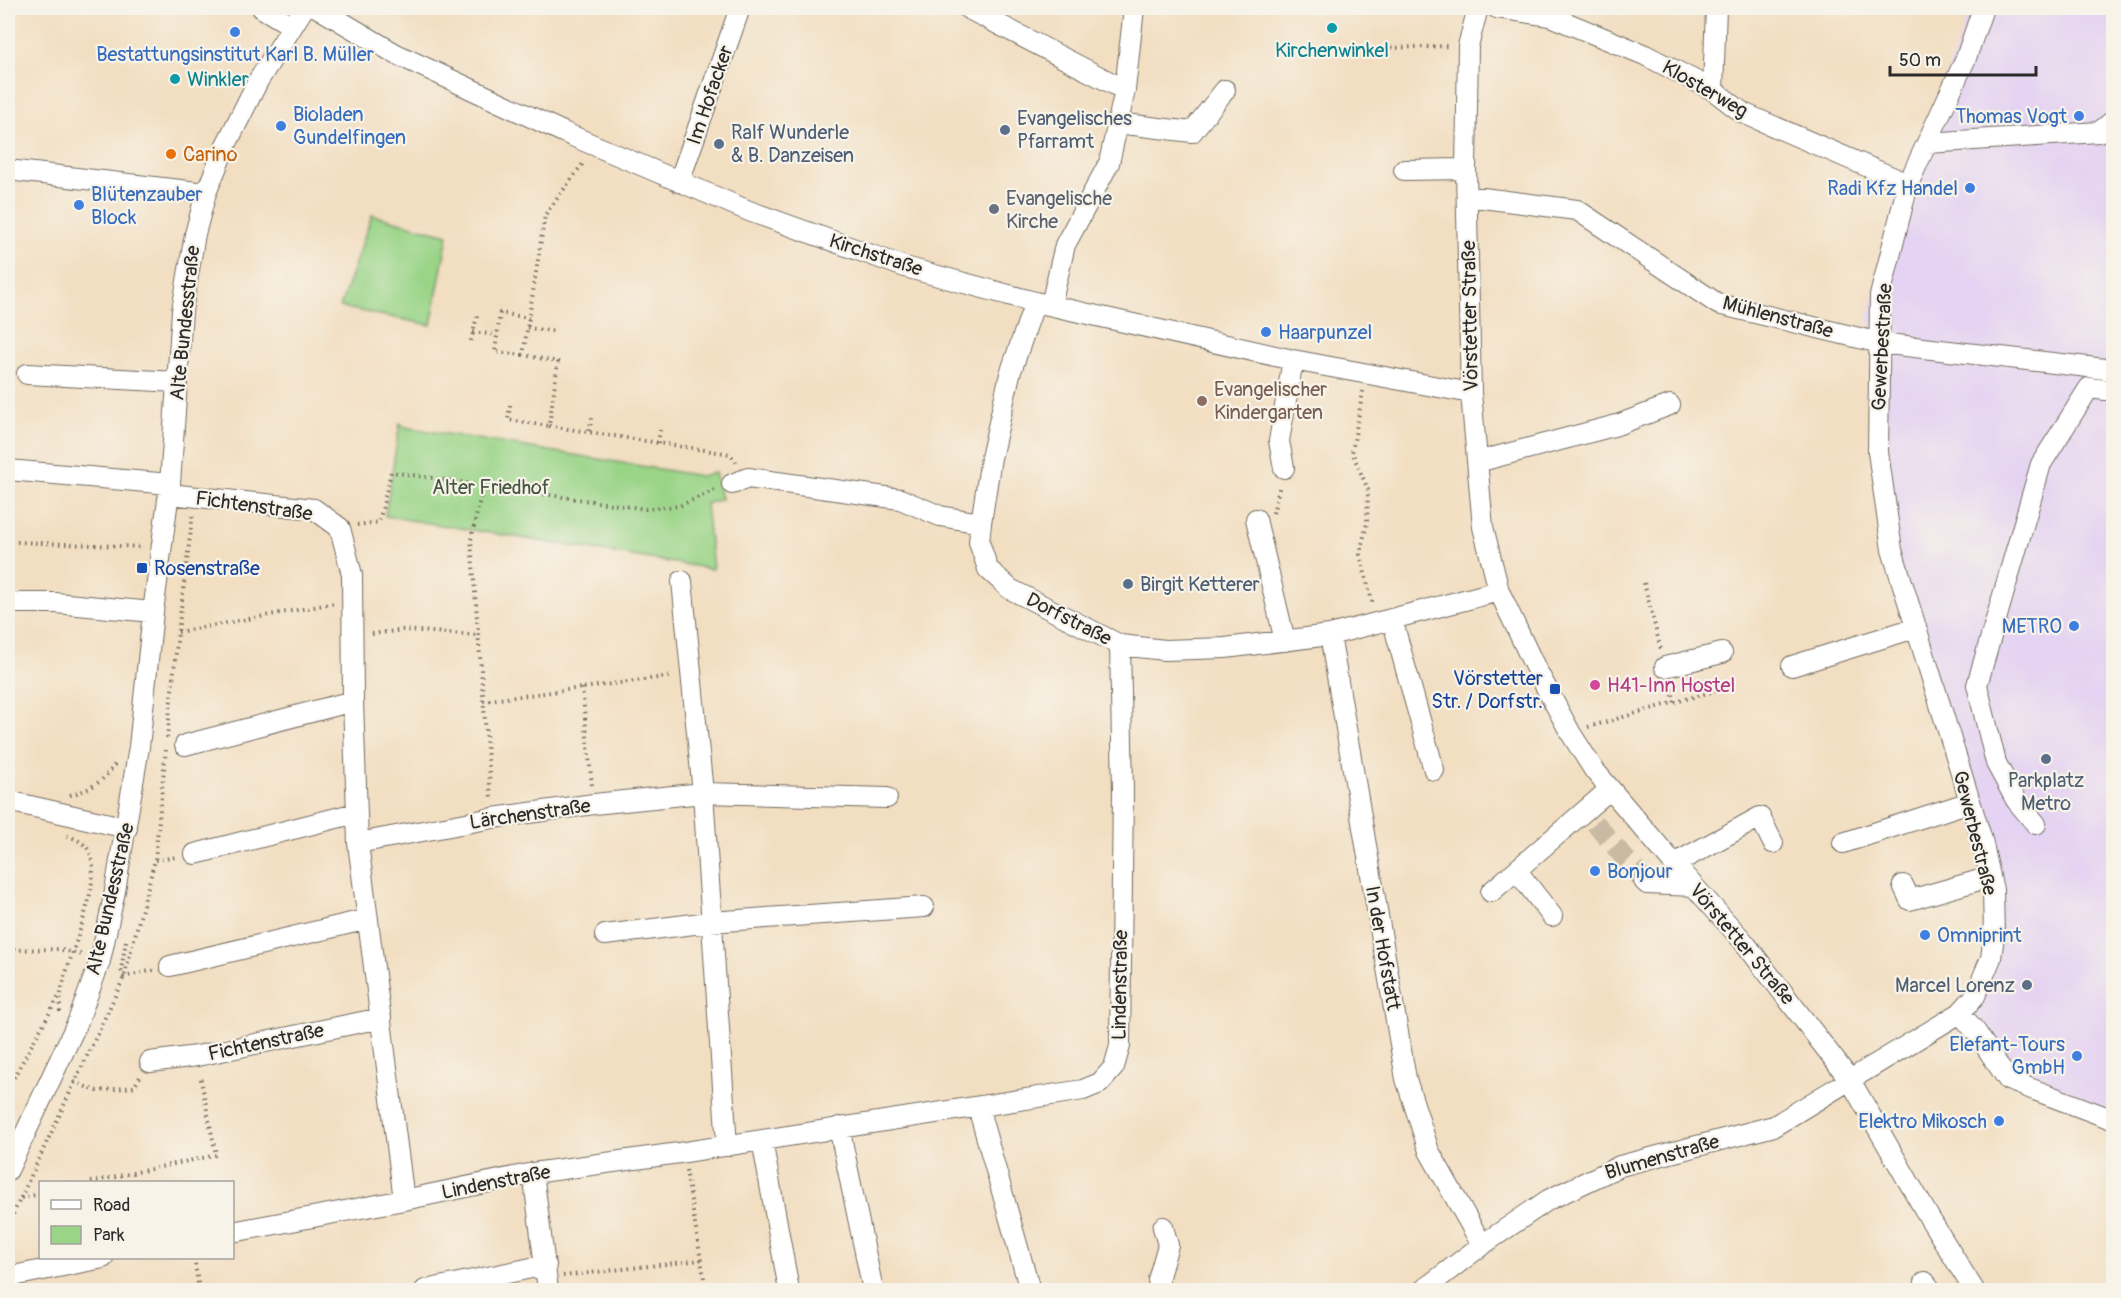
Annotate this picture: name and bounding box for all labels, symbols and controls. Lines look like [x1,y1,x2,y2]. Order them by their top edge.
marker: Kirchenwinkel [1325,21,1339,35]
marker: Bestattungsinstitut Karl B. Müller [228,25,242,39]
place label: Kirchenwinkel [1275,38,1389,63]
scale bar [1890,39,2036,77]
place label: Bestattungsinstitut Karl B. Müller [96,42,374,67]
street label: Im Hofacker [681,42,739,148]
text: 50 m [1899,49,1941,72]
street label: Klosterweg [1658,54,1752,124]
place label: Winkler [187,67,249,92]
marker: Winkler [168,72,182,86]
place label: Bioladen Gundelfingen [293,102,406,150]
place label: Thomas Vogt [1955,104,2068,129]
place label: Evangelisches Pfarramt [1017,106,1132,154]
marker: Thomas Vogt [2072,109,2086,123]
marker: Bioladen Gundelfingen [274,119,288,133]
place label: Ralf Wunderle & B. Danzeisen [731,120,854,168]
marker: Evangelisches Pfarramt [998,123,1012,137]
marker: Ralf Wunderle & B. Danzeisen [712,137,726,151]
place label: Carino [183,142,238,167]
marker: Carino [164,147,178,161]
place label: Radi Kfz Handel [1827,176,1958,201]
marker: Radi Kfz Handel [1963,181,1977,195]
place label: Blütenzauber Block [91,182,202,230]
place label: Evangelische Kirche [1006,186,1112,234]
marker: Blütenzauber Block [72,198,86,212]
marker: Evangelische Kirche [987,202,1001,216]
street label: Kirchstraße [826,228,926,282]
street label: Vörstetter Straße [1456,240,1484,392]
street label: Alte Bundesstraße [164,244,206,402]
street label: Gewerbestraße [1866,283,1898,411]
street label: Mühlenstraße [1720,290,1836,344]
place label: Haarpunzel [1278,320,1372,345]
marker: Haarpunzel [1259,325,1273,339]
place label: Evangelischer Kindergarten [1214,377,1327,425]
marker: Evangelischer Kindergarten [1195,394,1209,408]
park label: Alter Friedhof [432,475,550,500]
street label: Fichtenstraße [194,485,314,527]
place label: Rosenstraße [154,556,260,581]
marker: Rosenstraße [135,561,149,575]
place label: Birgit Ketterer [1140,572,1260,597]
marker: Birgit Ketterer [1121,577,1135,591]
street label: Dorfstraße [1022,587,1116,651]
place label: METRO [2002,614,2062,639]
marker: METRO [2067,619,2081,633]
place label: Vörstetter Str. / Dorfstr. [1431,666,1543,714]
place label: H41-Inn Hostel [1607,673,1735,698]
marker: H41-Inn Hostel [1588,678,1602,692]
marker: Vörstetter Str. / Dorfstr. [1548,682,1562,696]
marker: Parkplatz Metro [2039,752,2053,766]
street label: Gewerbestraße [1947,768,2003,898]
place label: Parkplatz Metro [2008,768,2084,816]
street label: Lärchenstraße [468,793,592,835]
street label: Alte Bundesstraße [80,820,140,978]
place label: Bonjour [1607,859,1673,884]
marker: Bonjour [1588,864,1602,878]
street label: Vörstetter Straße [1684,878,1800,1010]
street label: In der Hofstatt [1360,884,1406,1013]
place label: Omniprint [1937,923,2022,948]
marker: Omniprint [1918,928,1932,942]
street label: Lindenstraße [1107,929,1133,1040]
place label: Marcel Lorenz [1895,973,2015,998]
marker: Marcel Lorenz [2020,978,2034,992]
street label: Fichtenstraße [206,1018,326,1066]
place label: Elefant-Tours GmbH [1949,1032,2065,1080]
marker: Elefant-Tours GmbH [2070,1049,2084,1063]
place label: Elektro Mikosch [1858,1109,1987,1134]
marker: Elektro Mikosch [1992,1114,2006,1128]
street label: Blumenstraße [1602,1129,1722,1185]
street label: Lindenstraße [439,1159,553,1205]
legend [39,1181,234,1259]
text: Road [93,1194,130,1217]
text: Park [93,1224,125,1247]

